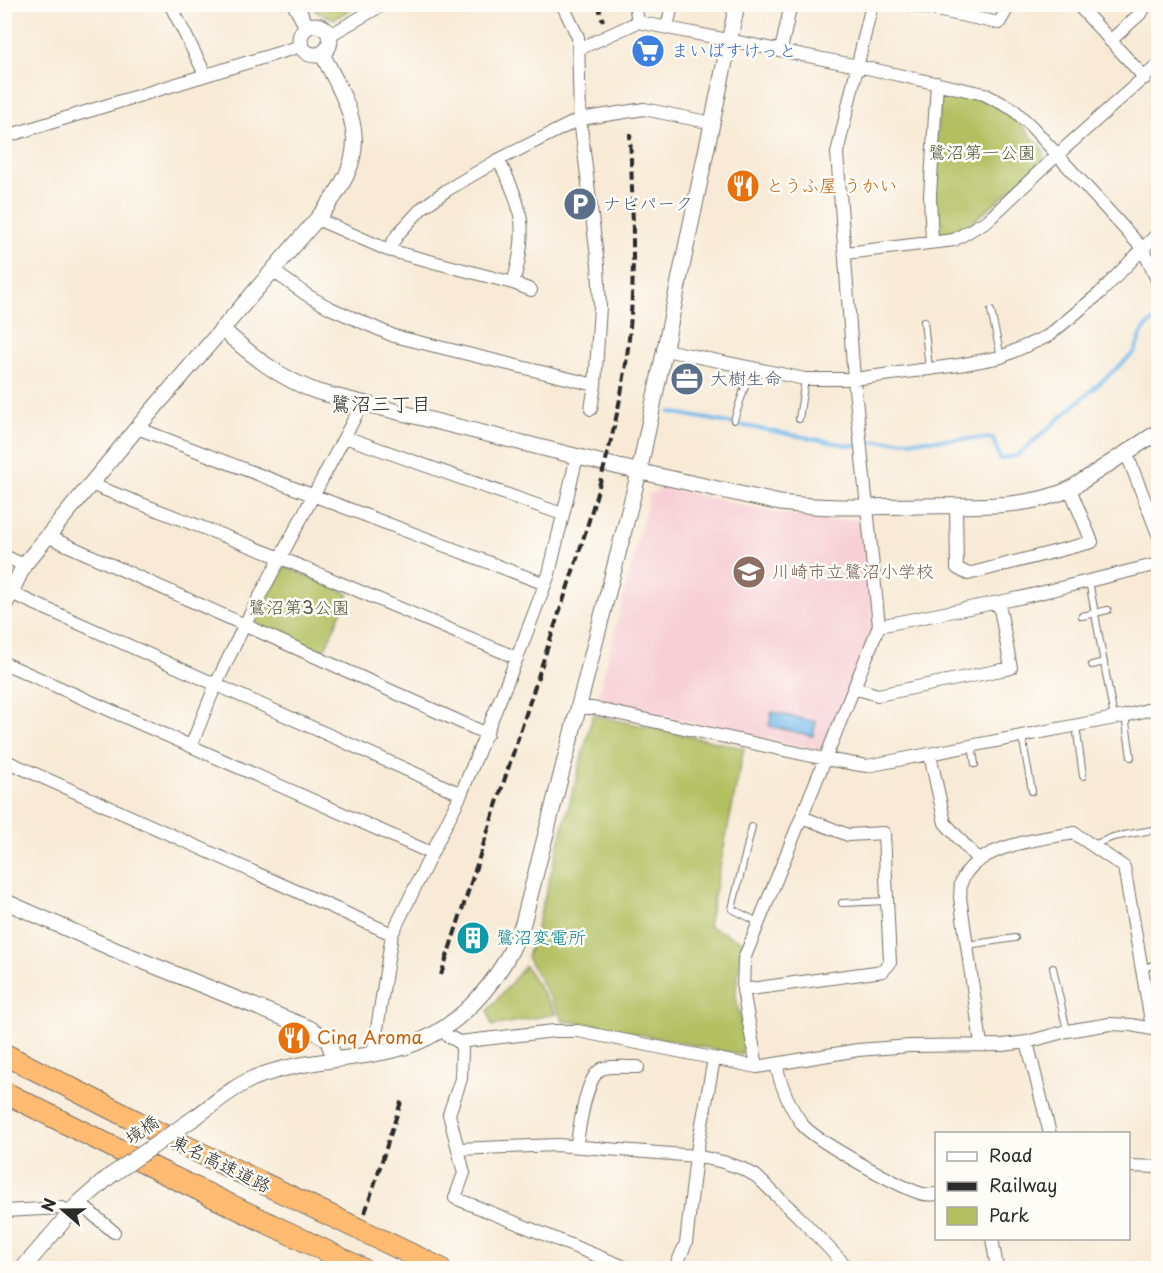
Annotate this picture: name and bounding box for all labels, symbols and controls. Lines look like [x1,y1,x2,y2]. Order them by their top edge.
supermarket icon: まいばすけっと [630,33,666,69]
place label: まいばすけっと [671,36,797,63]
park label: 鷺沼第一公園 [928,138,1036,165]
restaurant icon: とうふ屋 うかい [725,168,761,204]
place label: とうふ屋 うかい [766,171,897,198]
parking icon: ナビパーク [562,186,598,222]
place label: ナビパーク [603,189,693,216]
office icon: 大樹生命 [669,361,705,397]
place label: 大樹生命 [710,364,782,391]
district label: 鷺沼三丁目 [331,388,431,418]
school or university icon: 川崎市立鷺沼小学校 [731,554,767,590]
place label: 川崎市立鷺沼小学校 [772,557,934,584]
park label: 鷺沼第3公園 [248,593,350,620]
building icon: 鷺沼変電所 [455,920,491,956]
place label: 鷺沼変電所 [496,923,586,950]
restaurant icon: Cinq Aroma [276,1020,312,1056]
place label: Cinq Aroma [317,1023,423,1050]
street label: 境橋 [119,1107,164,1150]
street label: 東名高速道路 [167,1127,276,1198]
legend [935,1132,1130,1240]
text: Road [989,1141,1033,1168]
text: Railway [989,1171,1057,1198]
north arrow [33,1180,93,1240]
text: N [35,1194,61,1215]
text: Park [989,1201,1029,1228]

